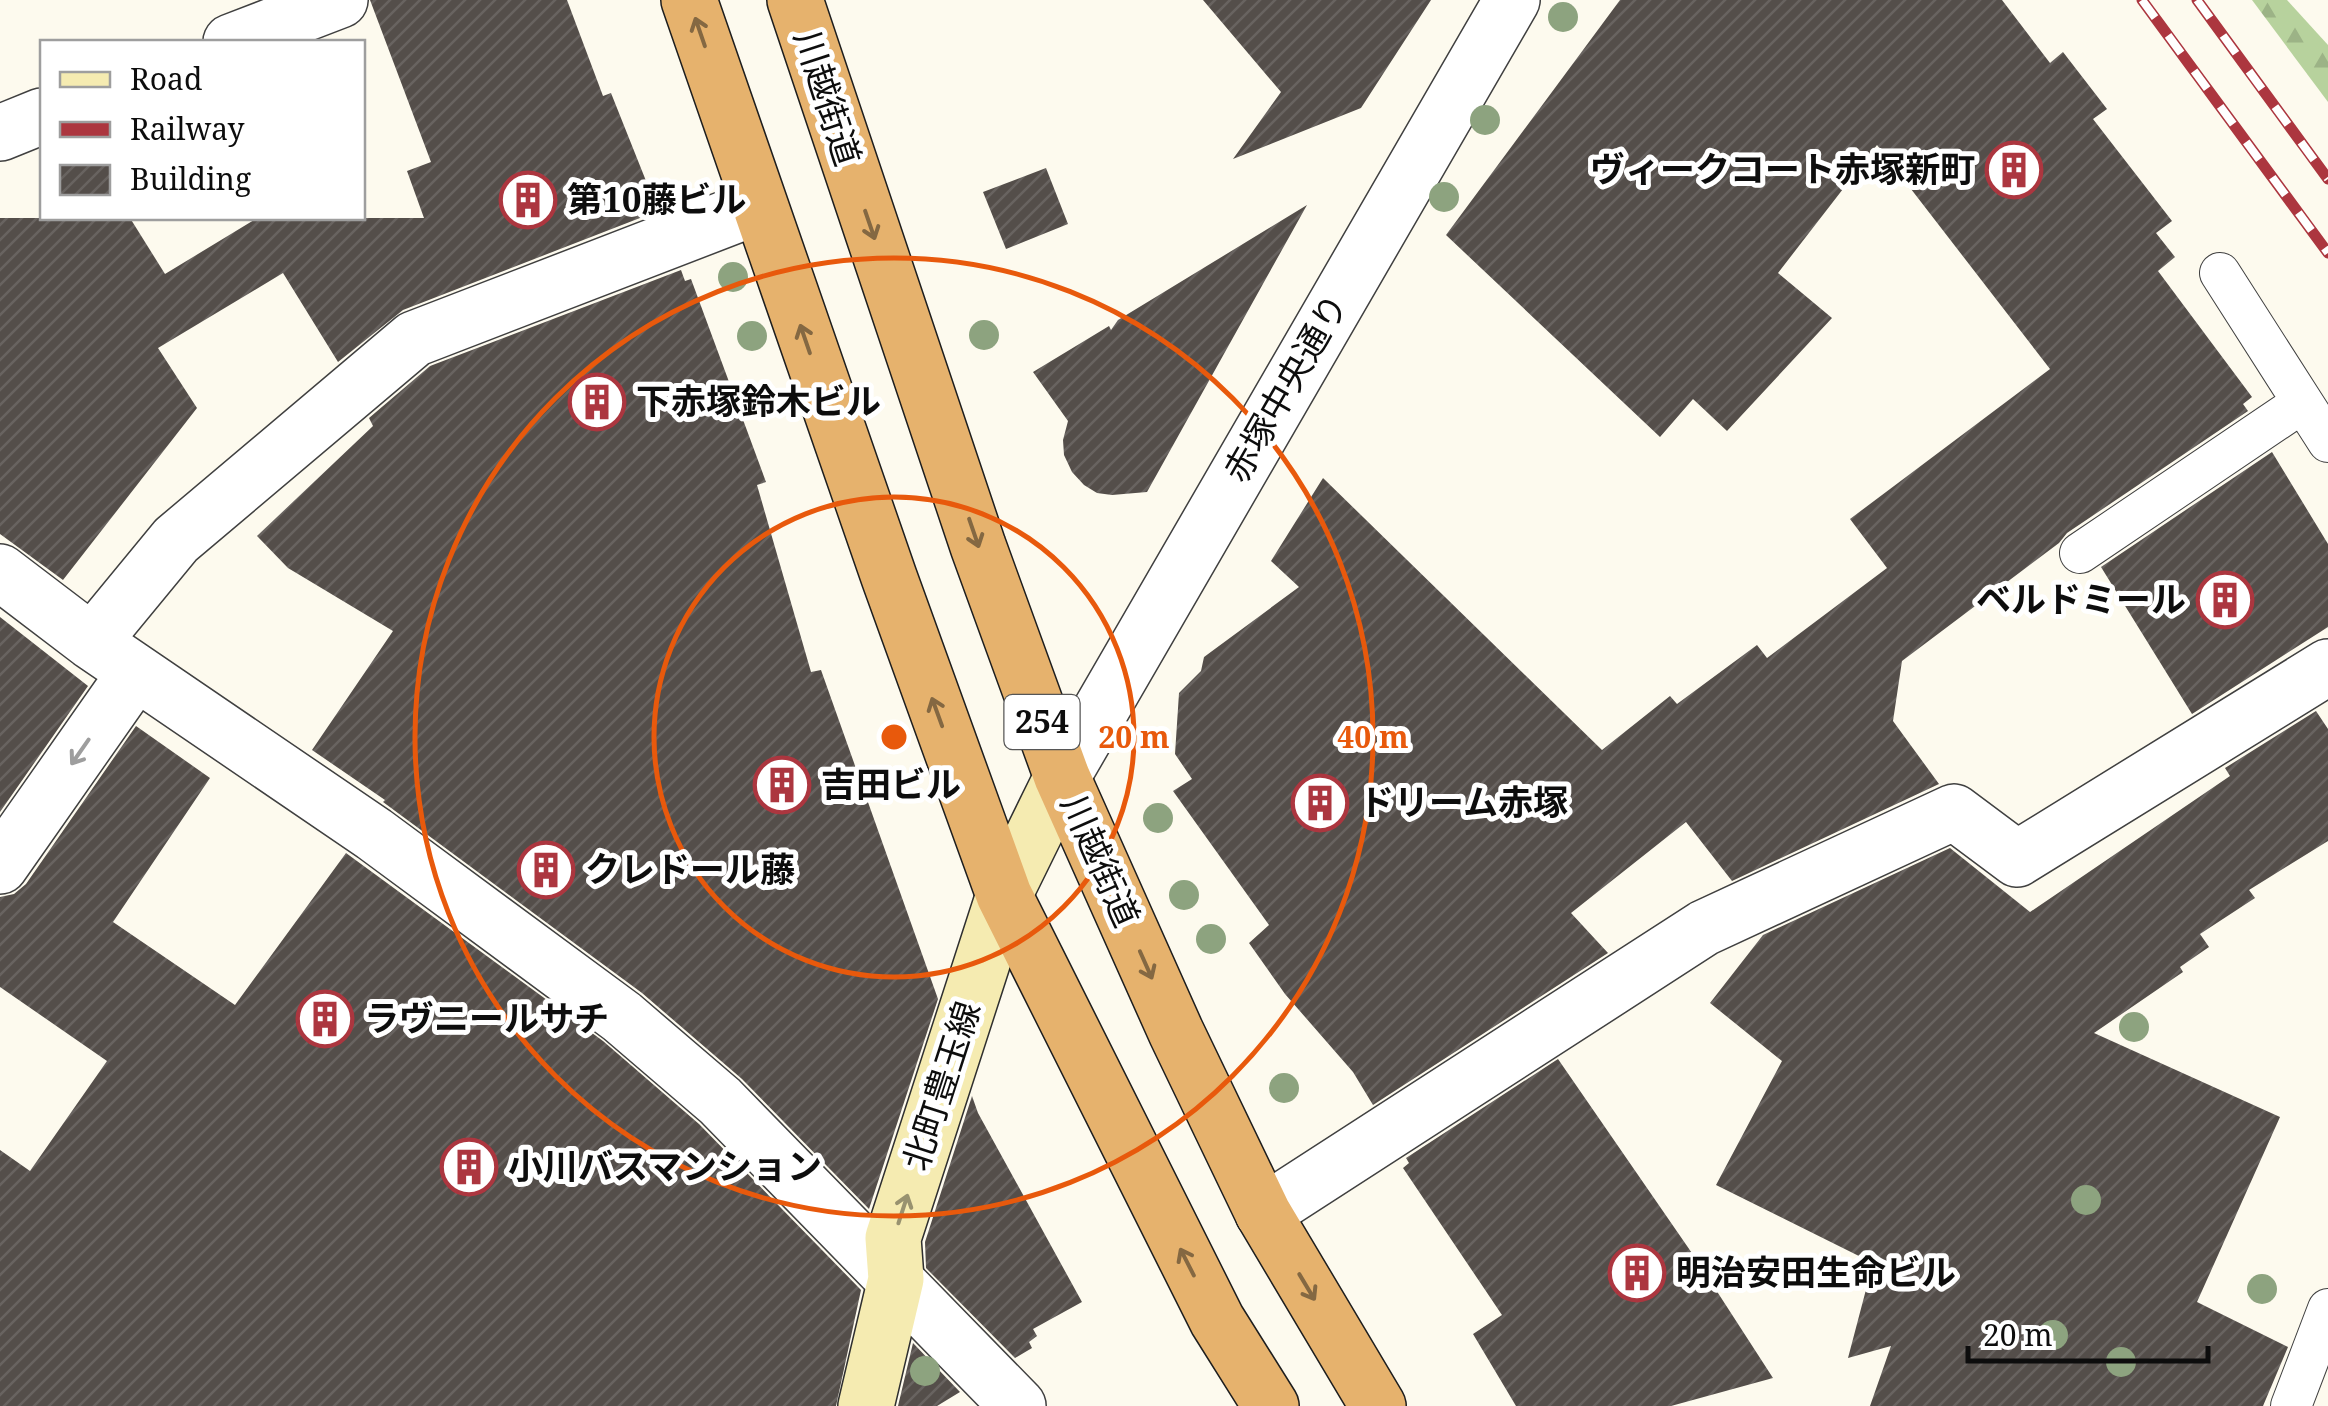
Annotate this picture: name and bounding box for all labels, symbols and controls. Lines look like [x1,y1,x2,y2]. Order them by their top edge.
one-way arrow [689,16,707,48]
street label: 川越街道 [784,24,872,171]
legend [40,40,365,220]
text: Road [130,58,202,99]
text: Railway [130,108,245,149]
building icon: ヴィークコート赤塚新町 [1984,140,2044,200]
place label: ヴィークコート赤塚新町 [1590,145,1975,192]
text: Building [130,158,251,199]
building icon: 第10藤ビル [498,170,558,230]
place label: 第10藤ビル [567,175,747,222]
one-way arrow [862,209,880,241]
street label: 赤塚中央通り [1212,285,1358,490]
one-way arrow [795,324,813,356]
building icon: 下赤塚鈴木ビル [567,372,627,432]
place label: 下赤塚鈴木ビル [636,377,881,424]
one-way arrow [966,517,984,549]
building icon: ベルドミール [2195,570,2255,630]
place label: ベルドミール [1976,575,2186,622]
road number: 254 [1004,695,1080,749]
one-way arrow [927,697,945,728]
text: 20 m [1098,716,1170,757]
text: 40 m [1337,716,1409,757]
centre of rings [876,719,912,755]
one-way arrow [70,738,91,765]
building icon: 吉田ビル [752,755,812,815]
place label: 吉田ビル [821,760,961,807]
building icon: ドリーム赤塚 [1290,773,1350,833]
place label: ドリーム赤塚 [1359,778,1568,825]
street label: 川越街道 [1051,787,1151,934]
building icon: クレドール藤 [516,840,576,900]
place label: クレドール藤 [585,845,795,892]
one-way arrow [1138,949,1156,980]
building icon: ラヴニールサチ [295,989,355,1049]
place label: ラヴニールサチ [364,994,609,1041]
street label: 北町豊玉線 [891,995,990,1176]
building icon: 小川バスマンション [439,1137,499,1197]
place label: 小川バスマンション [508,1142,822,1189]
one-way arrow [895,1193,913,1225]
building icon: 明治安田生命ビル [1607,1243,1667,1303]
one-way arrow [1177,1247,1196,1277]
place label: 明治安田生命ビル [1676,1248,1956,1295]
one-way arrow [1297,1272,1317,1301]
scale bar [1968,1301,2208,1363]
text: 20 m [1983,1314,2053,1355]

